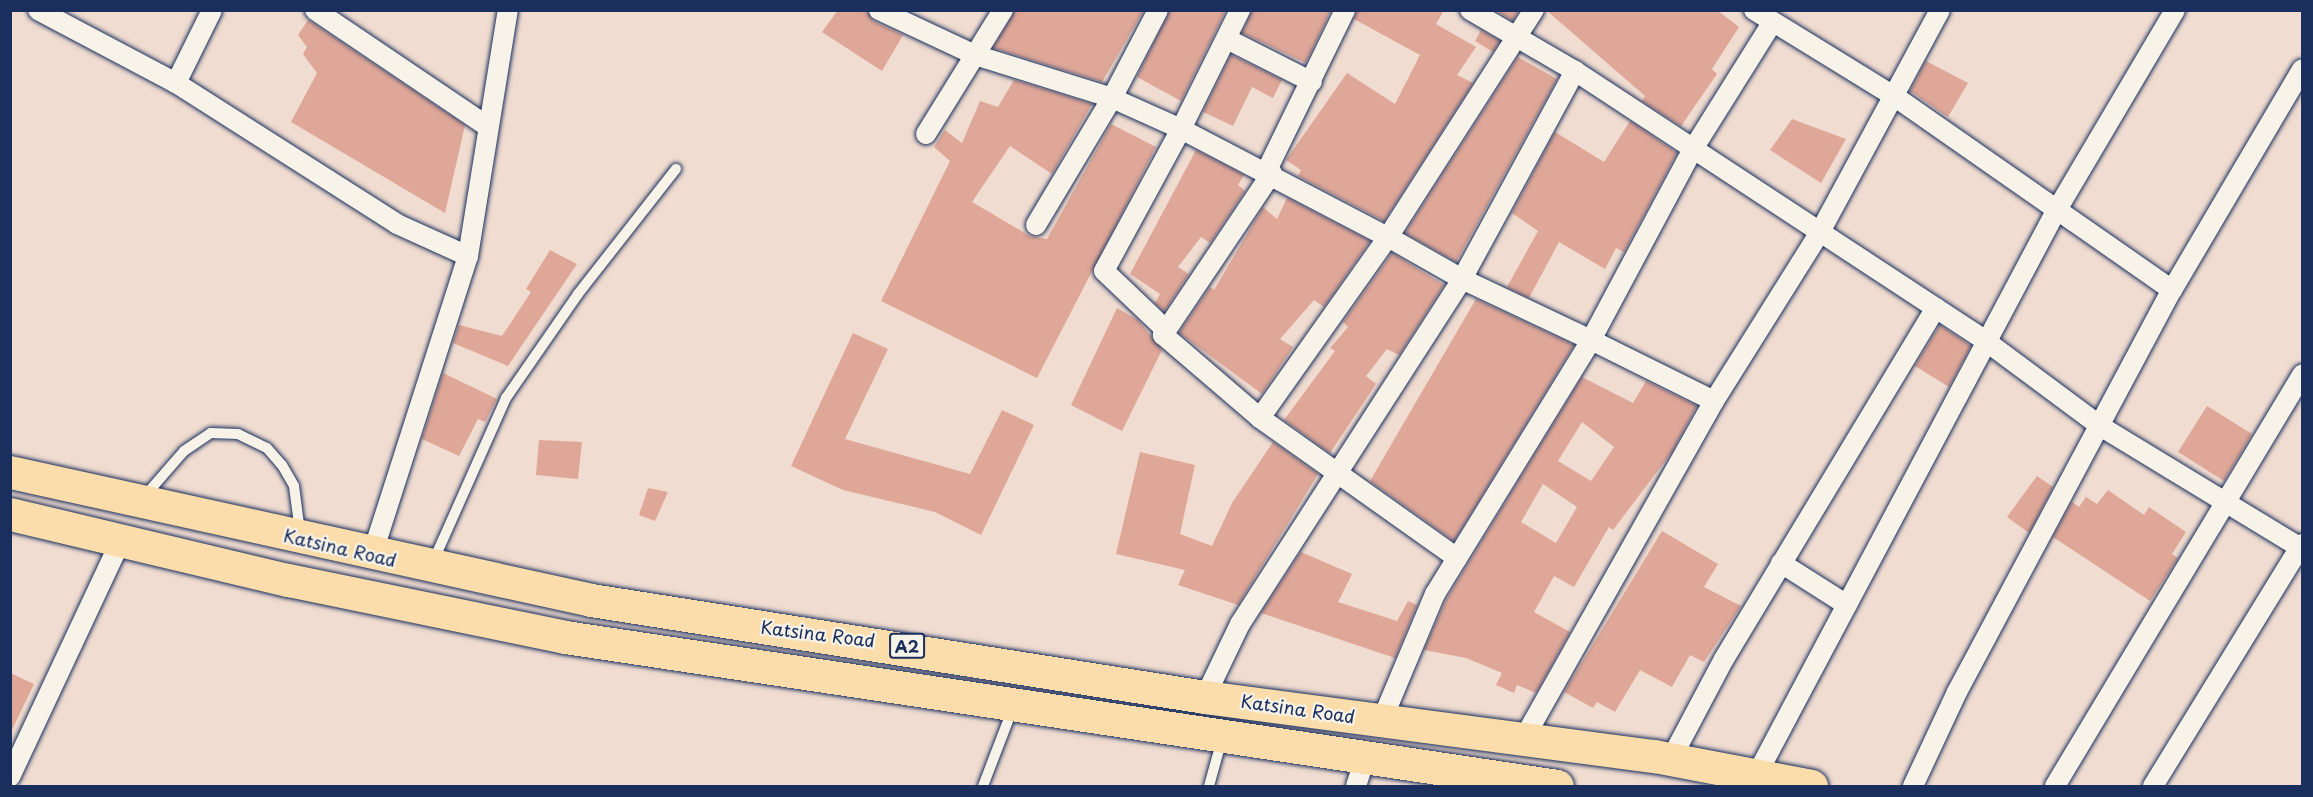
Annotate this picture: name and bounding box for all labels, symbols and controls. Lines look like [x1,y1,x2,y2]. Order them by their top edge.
street label: Katsina Road [282,525,398,571]
street label: Katsina Road [760,616,876,652]
road number: A2 [889,633,925,659]
street label: Katsina Road [1240,690,1356,728]

